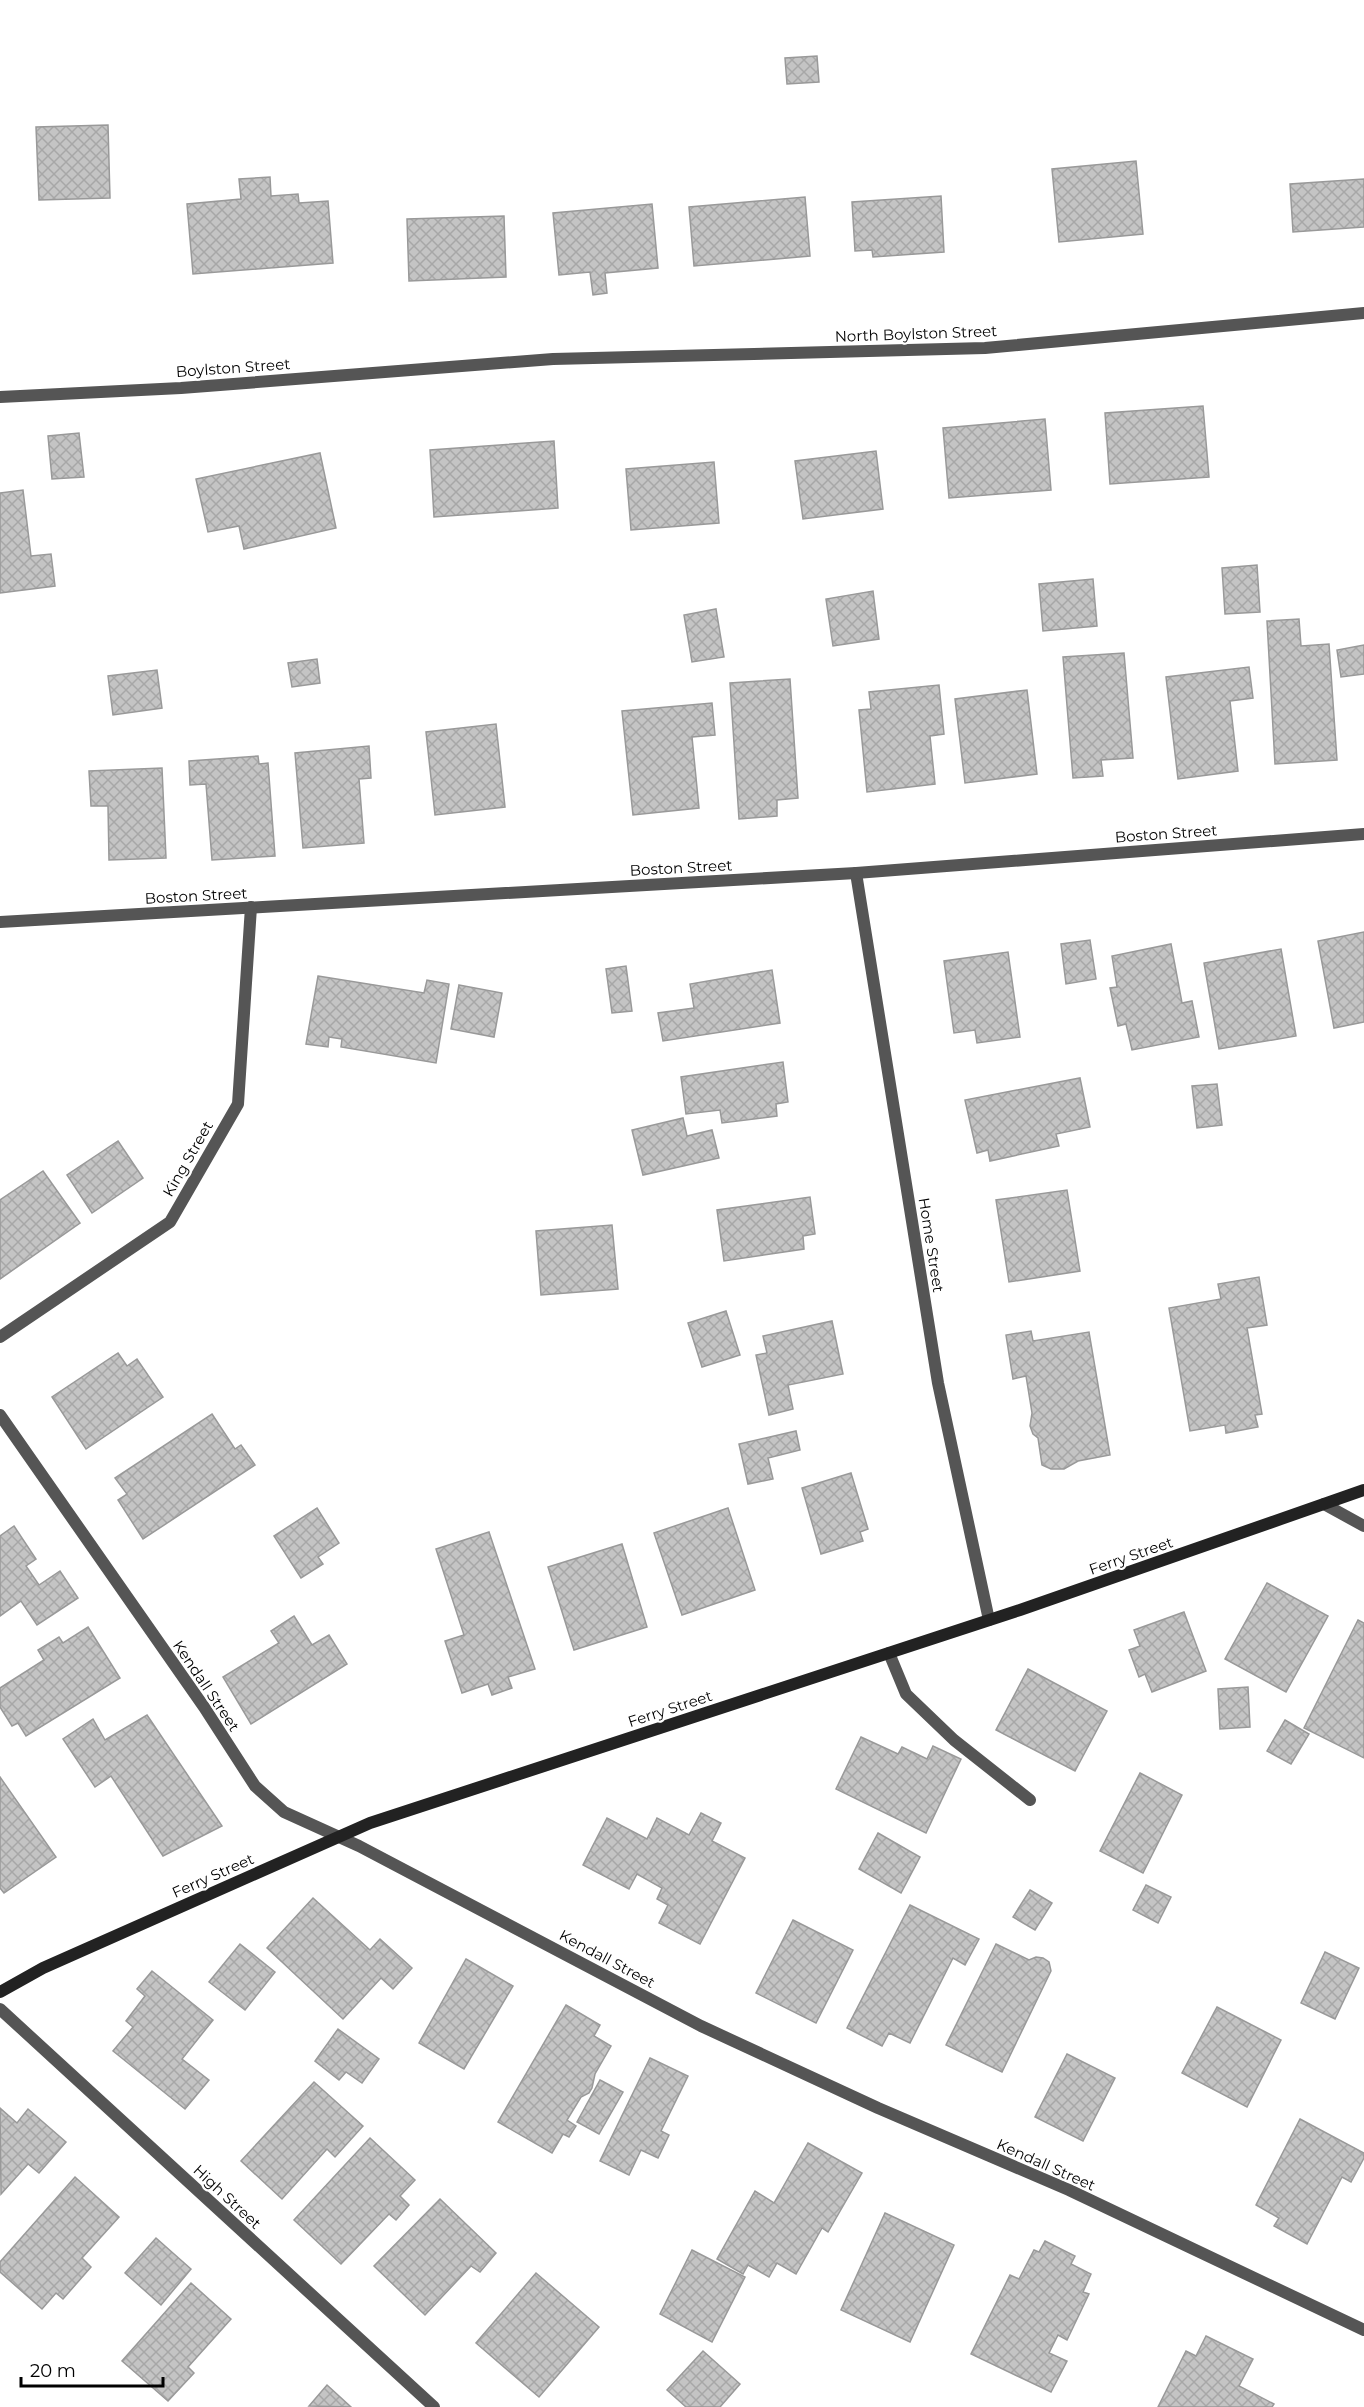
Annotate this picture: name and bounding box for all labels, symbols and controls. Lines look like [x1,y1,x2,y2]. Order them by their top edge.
street label: North Boylston Street [834,321,998,346]
street label: Boylston Street [175,354,291,381]
street label: Boston Street [1114,820,1218,847]
street label: Boston Street [629,855,733,880]
street label: Boston Street [144,883,248,908]
street label: King Street [158,1117,217,1200]
street label: Home Street [915,1196,948,1294]
street label: Ferry Street [1086,1532,1175,1579]
street label: Kendall Street [169,1637,244,1735]
street label: Ferry Street [625,1686,714,1731]
street label: Ferry Street [169,1849,257,1902]
street label: Kendall Street [556,1925,658,1992]
street label: Kendall Street [994,2134,1098,2195]
street label: High Street [189,2160,265,2233]
scale bar [21,2350,164,2388]
text: 20 m [30,2360,76,2382]

